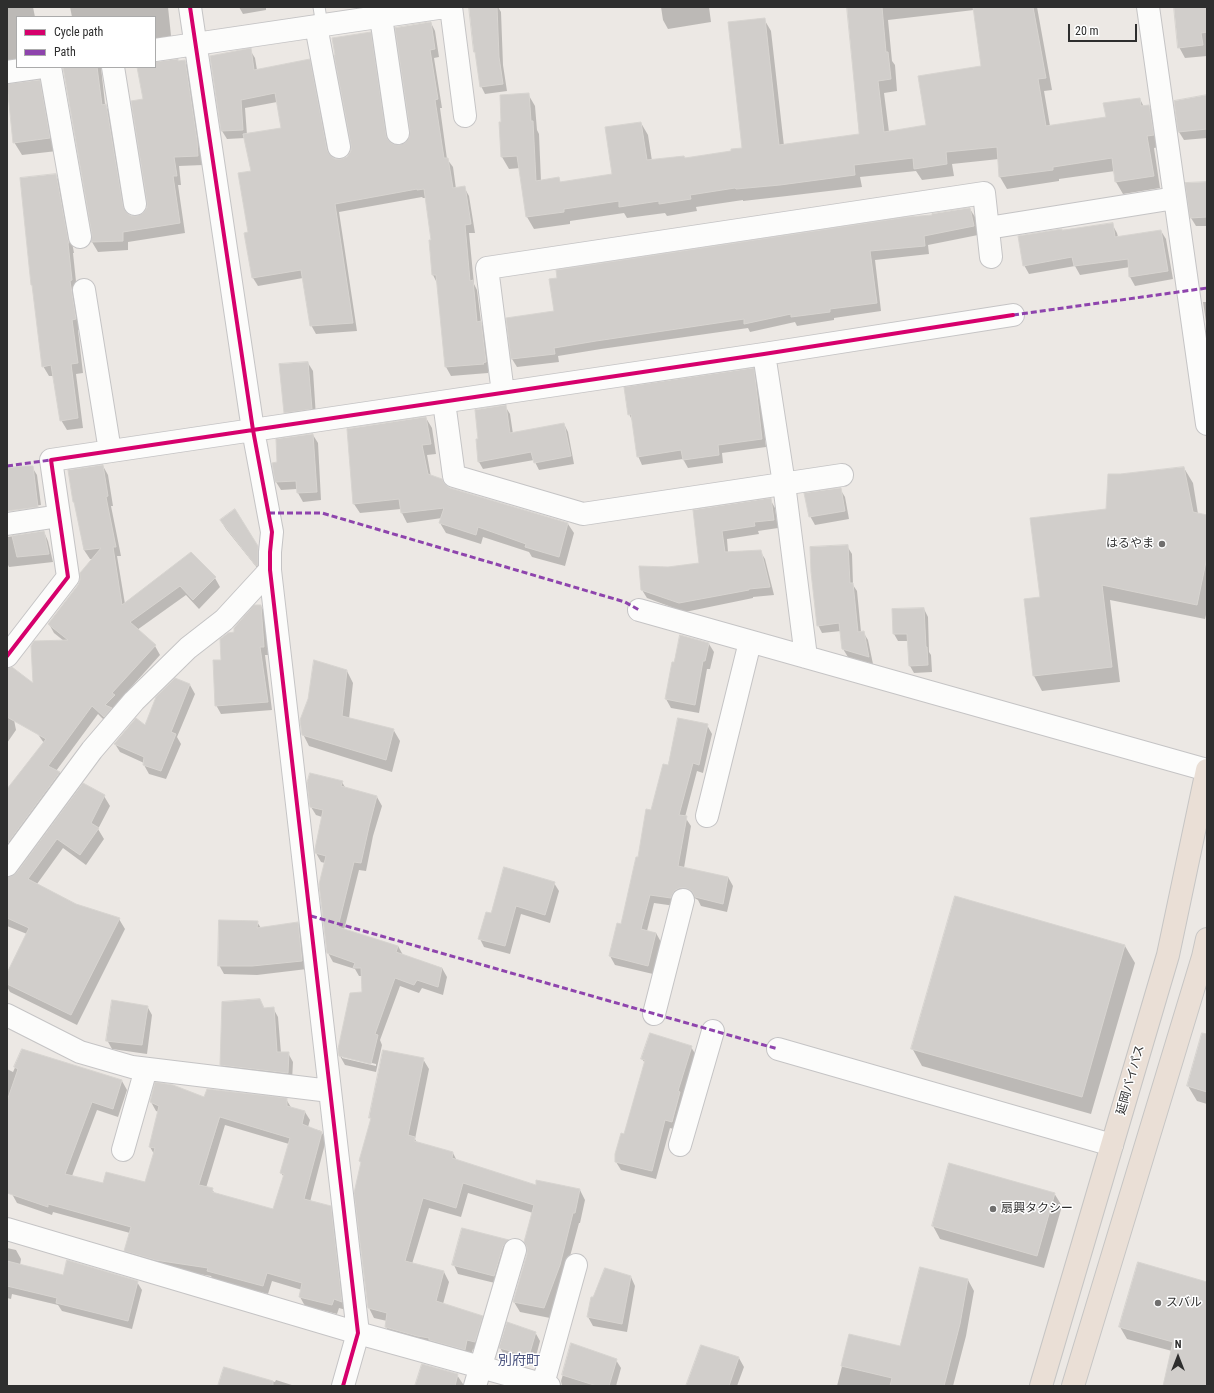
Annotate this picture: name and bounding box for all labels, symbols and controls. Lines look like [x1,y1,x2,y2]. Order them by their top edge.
legend [16,16,156,68]
scale bar [1070,16,1139,42]
text: 20 m [1075,24,1099,38]
text: Cycle path [54,25,103,39]
text: Path [54,45,76,59]
place label: はるやま [1106,537,1154,551]
marker: はるやま [1157,539,1167,549]
street label: 延岡バイパス [1114,1043,1148,1117]
place label: 扇興タクシー [1001,1202,1073,1216]
marker: 扇興タクシー [988,1204,998,1214]
place label: スバル [1166,1296,1202,1310]
marker: スバル [1153,1298,1163,1308]
north arrow [1158,1337,1198,1377]
text: N [1175,1338,1181,1351]
district label: 別府町 [498,1353,540,1369]

